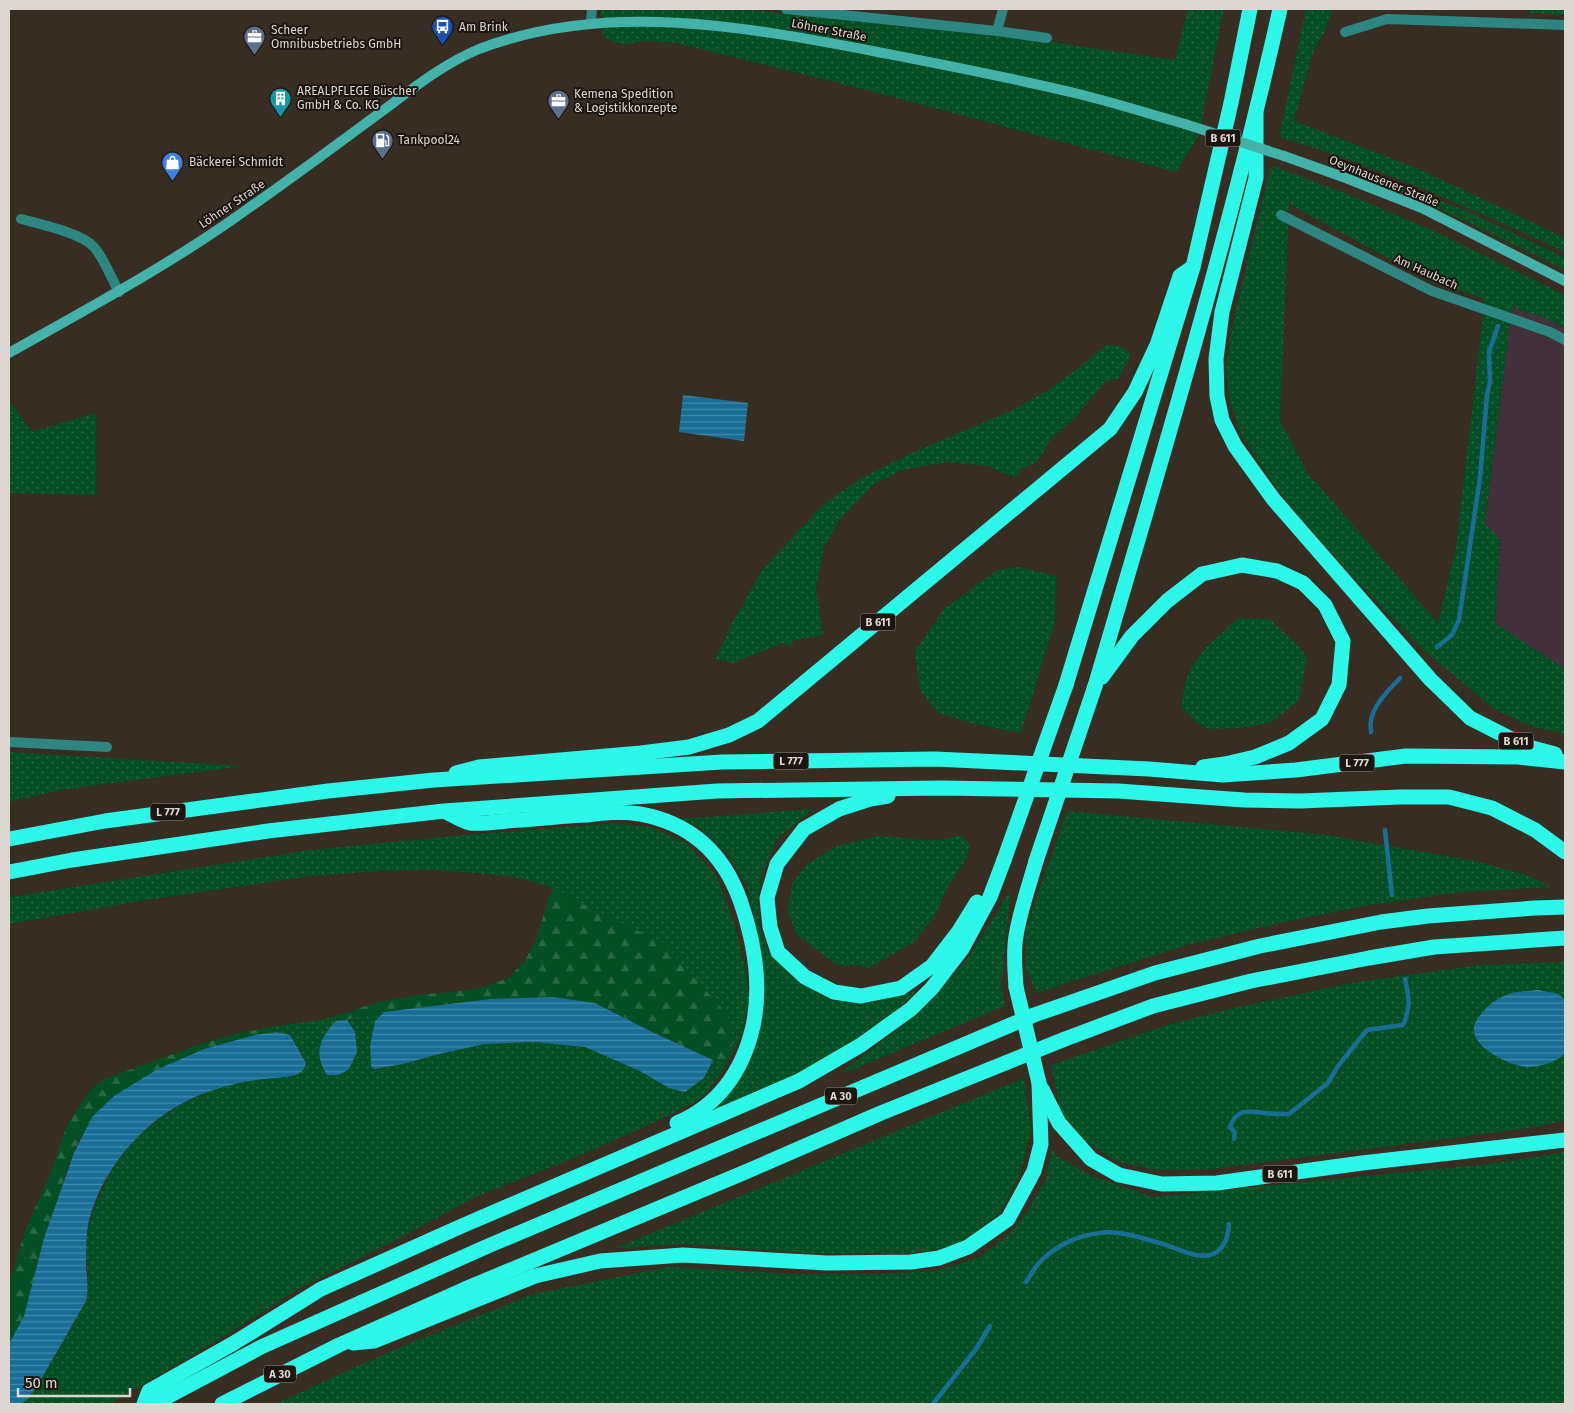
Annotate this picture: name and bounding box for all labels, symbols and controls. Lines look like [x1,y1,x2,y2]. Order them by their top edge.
bus stop icon: Am Brink [431,15,455,46]
street label: Löhner Straße [790,16,868,44]
place label: Am Brink [459,20,509,34]
place label: Scheer Omnibusbetriebs GmbH [271,23,401,51]
office icon: Scheer Omnibusbetriebs GmbH [243,25,267,56]
place label: AREALPFLEGE Büscher GmbH & Co. KG [297,84,417,112]
building icon: AREALPFLEGE Büscher GmbH & Co. KG [269,86,293,117]
place label: Kemena Spedition & Logistikkonzepte [574,87,677,115]
office icon: Kemena Spedition & Logistikkonzepte [546,89,570,120]
fuel station icon: Tankpool24 [370,128,394,159]
road number: B 611 [1206,130,1240,146]
place label: Tankpool24 [398,133,461,147]
shop icon: Bäckerei Schmidt [161,150,185,181]
street label: Oeynhausener Straße [1327,153,1441,209]
place label: Bäckerei Schmidt [189,155,284,169]
street label: Löhner Straße [196,177,268,231]
street label: Am Haubach [1392,252,1460,292]
road number: B 611 [860,614,896,630]
road number: B 611 [1498,732,1534,749]
road number: L 777 [774,752,808,769]
road number: L 777 [1340,754,1374,771]
road number: L 777 [150,804,186,820]
road number: A 30 [825,1088,857,1104]
road number: B 611 [1262,1166,1298,1182]
scale bar [18,1366,130,1398]
road number: A 30 [264,1366,296,1382]
text: 50 m [25,1374,58,1392]

